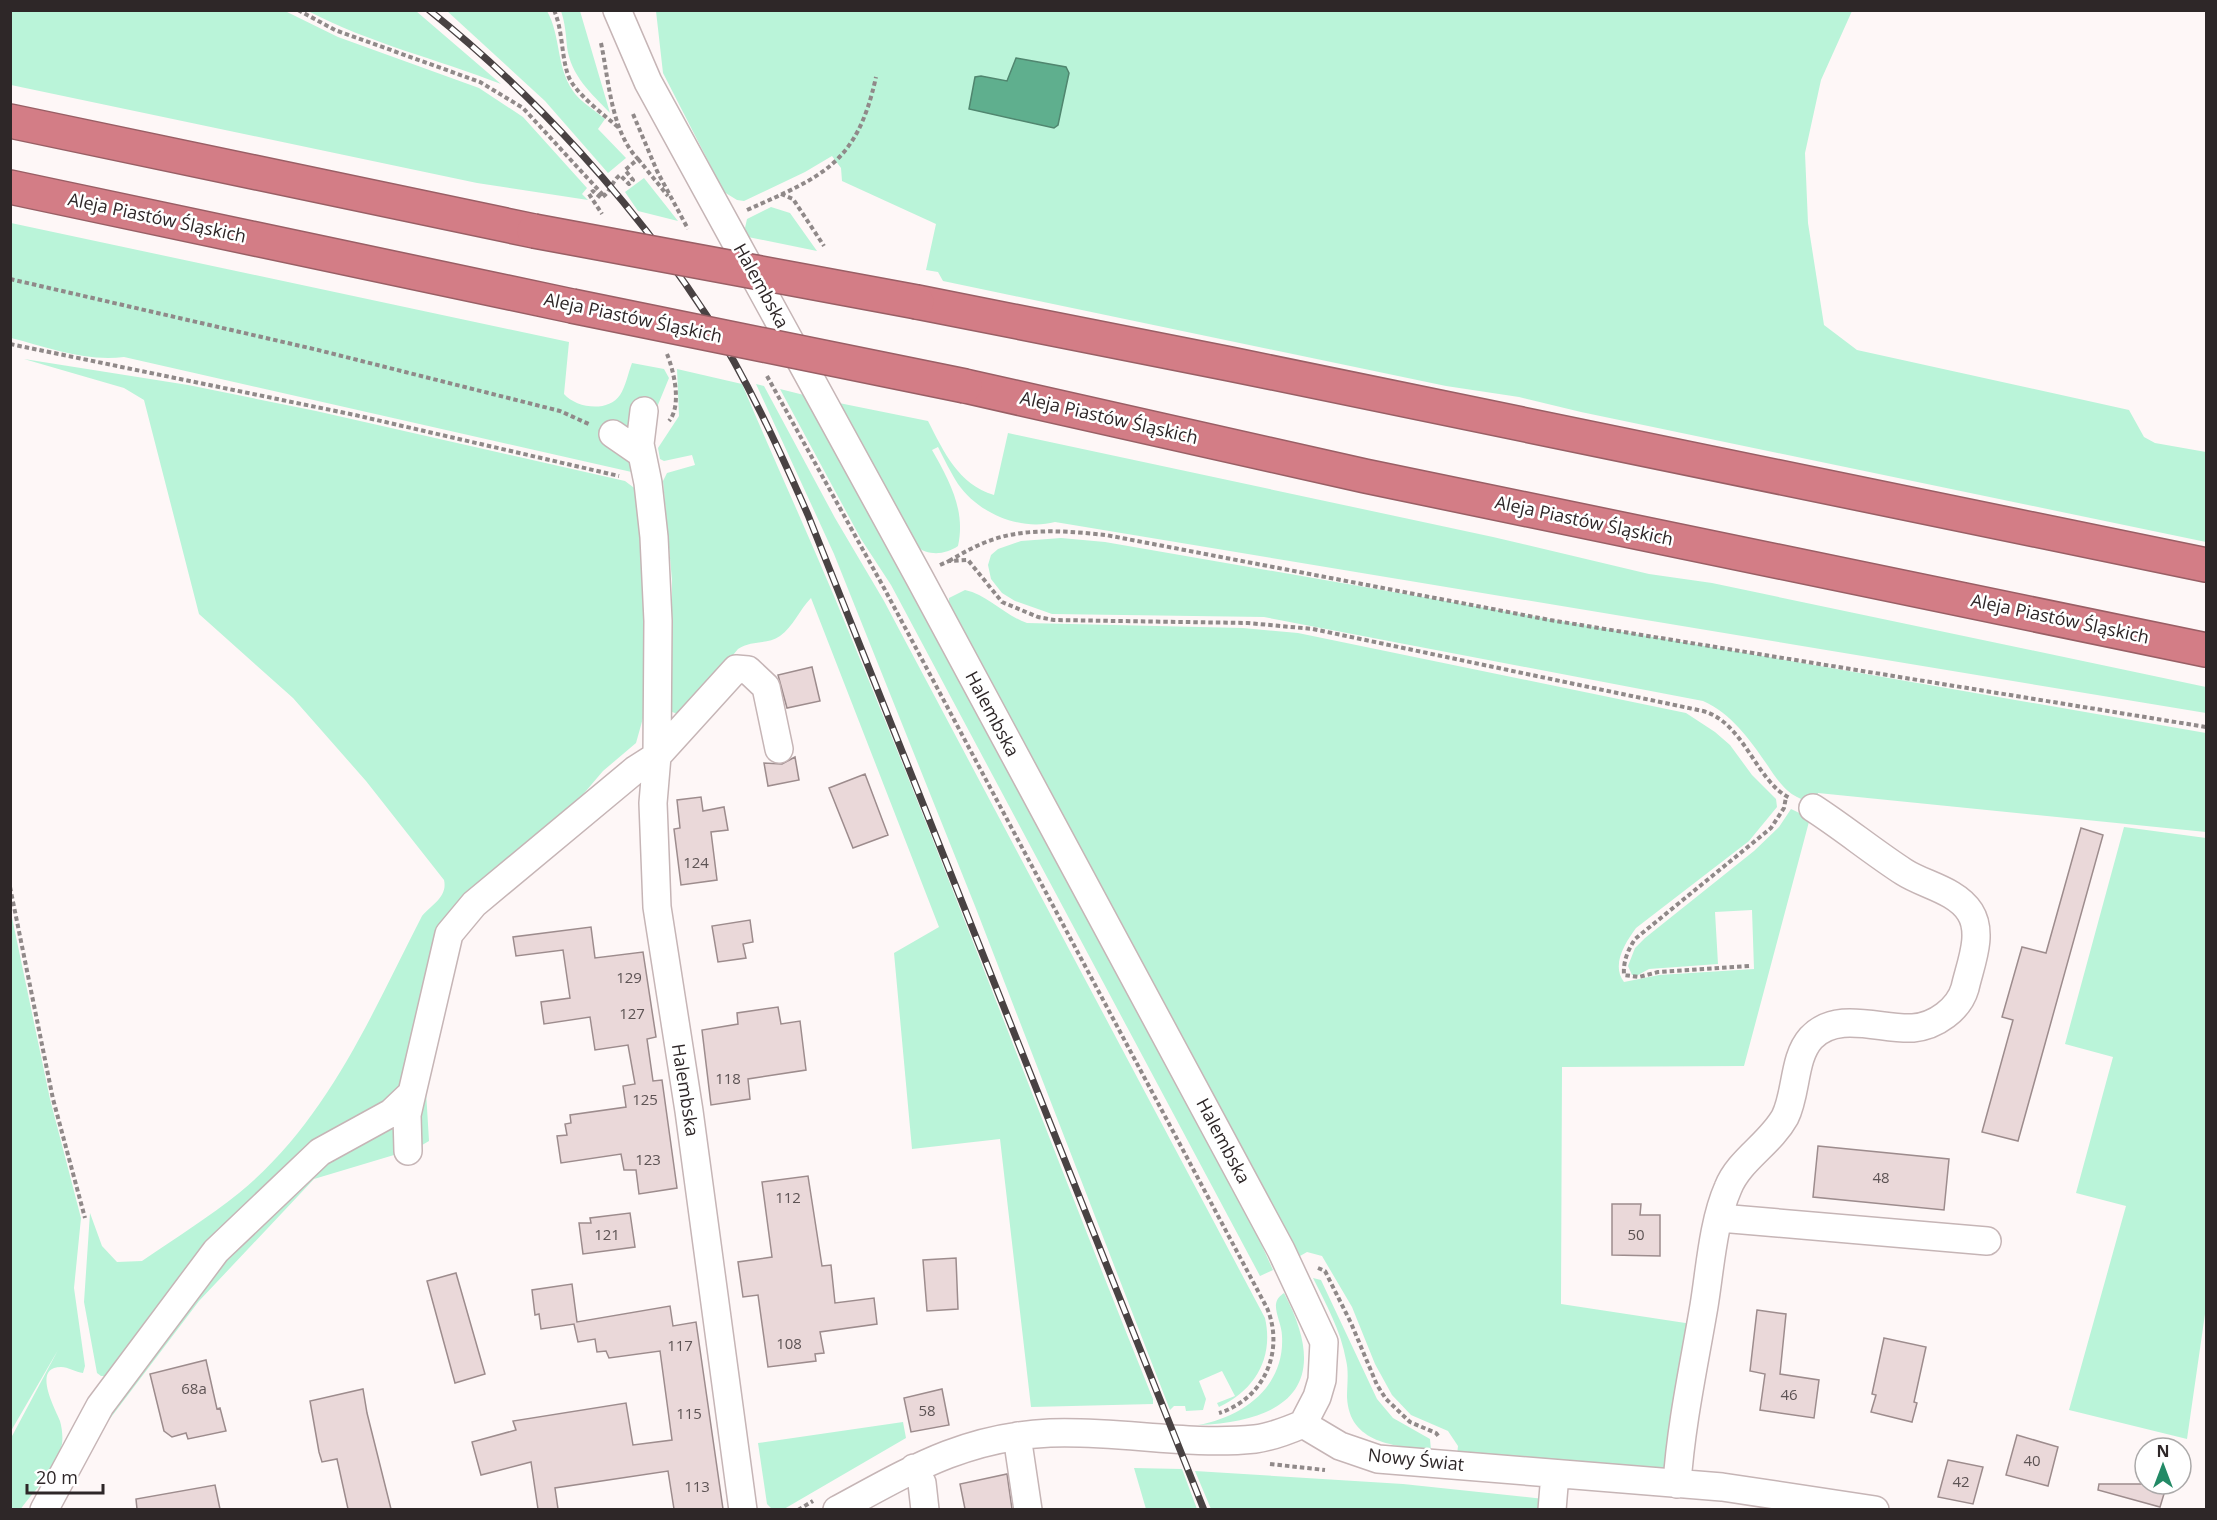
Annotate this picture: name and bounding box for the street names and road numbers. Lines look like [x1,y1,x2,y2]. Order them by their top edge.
street label: Aleja Piastów Śląskich [66,186,249,248]
street label: Halembska [729,239,795,332]
street label: Aleja Piastów Śląskich [542,286,725,348]
street label: Aleja Piastów Śląskich [1018,385,1200,449]
street label: Aleja Piastów Śląskich [1493,489,1676,551]
street label: Aleja Piastów Śląskich [1969,587,2152,649]
street label: Halembska [960,667,1025,761]
street label: Halembska [667,1042,705,1138]
street label: Halembska [1191,1094,1256,1188]
street label: Nowy Świat [1367,1442,1465,1476]

